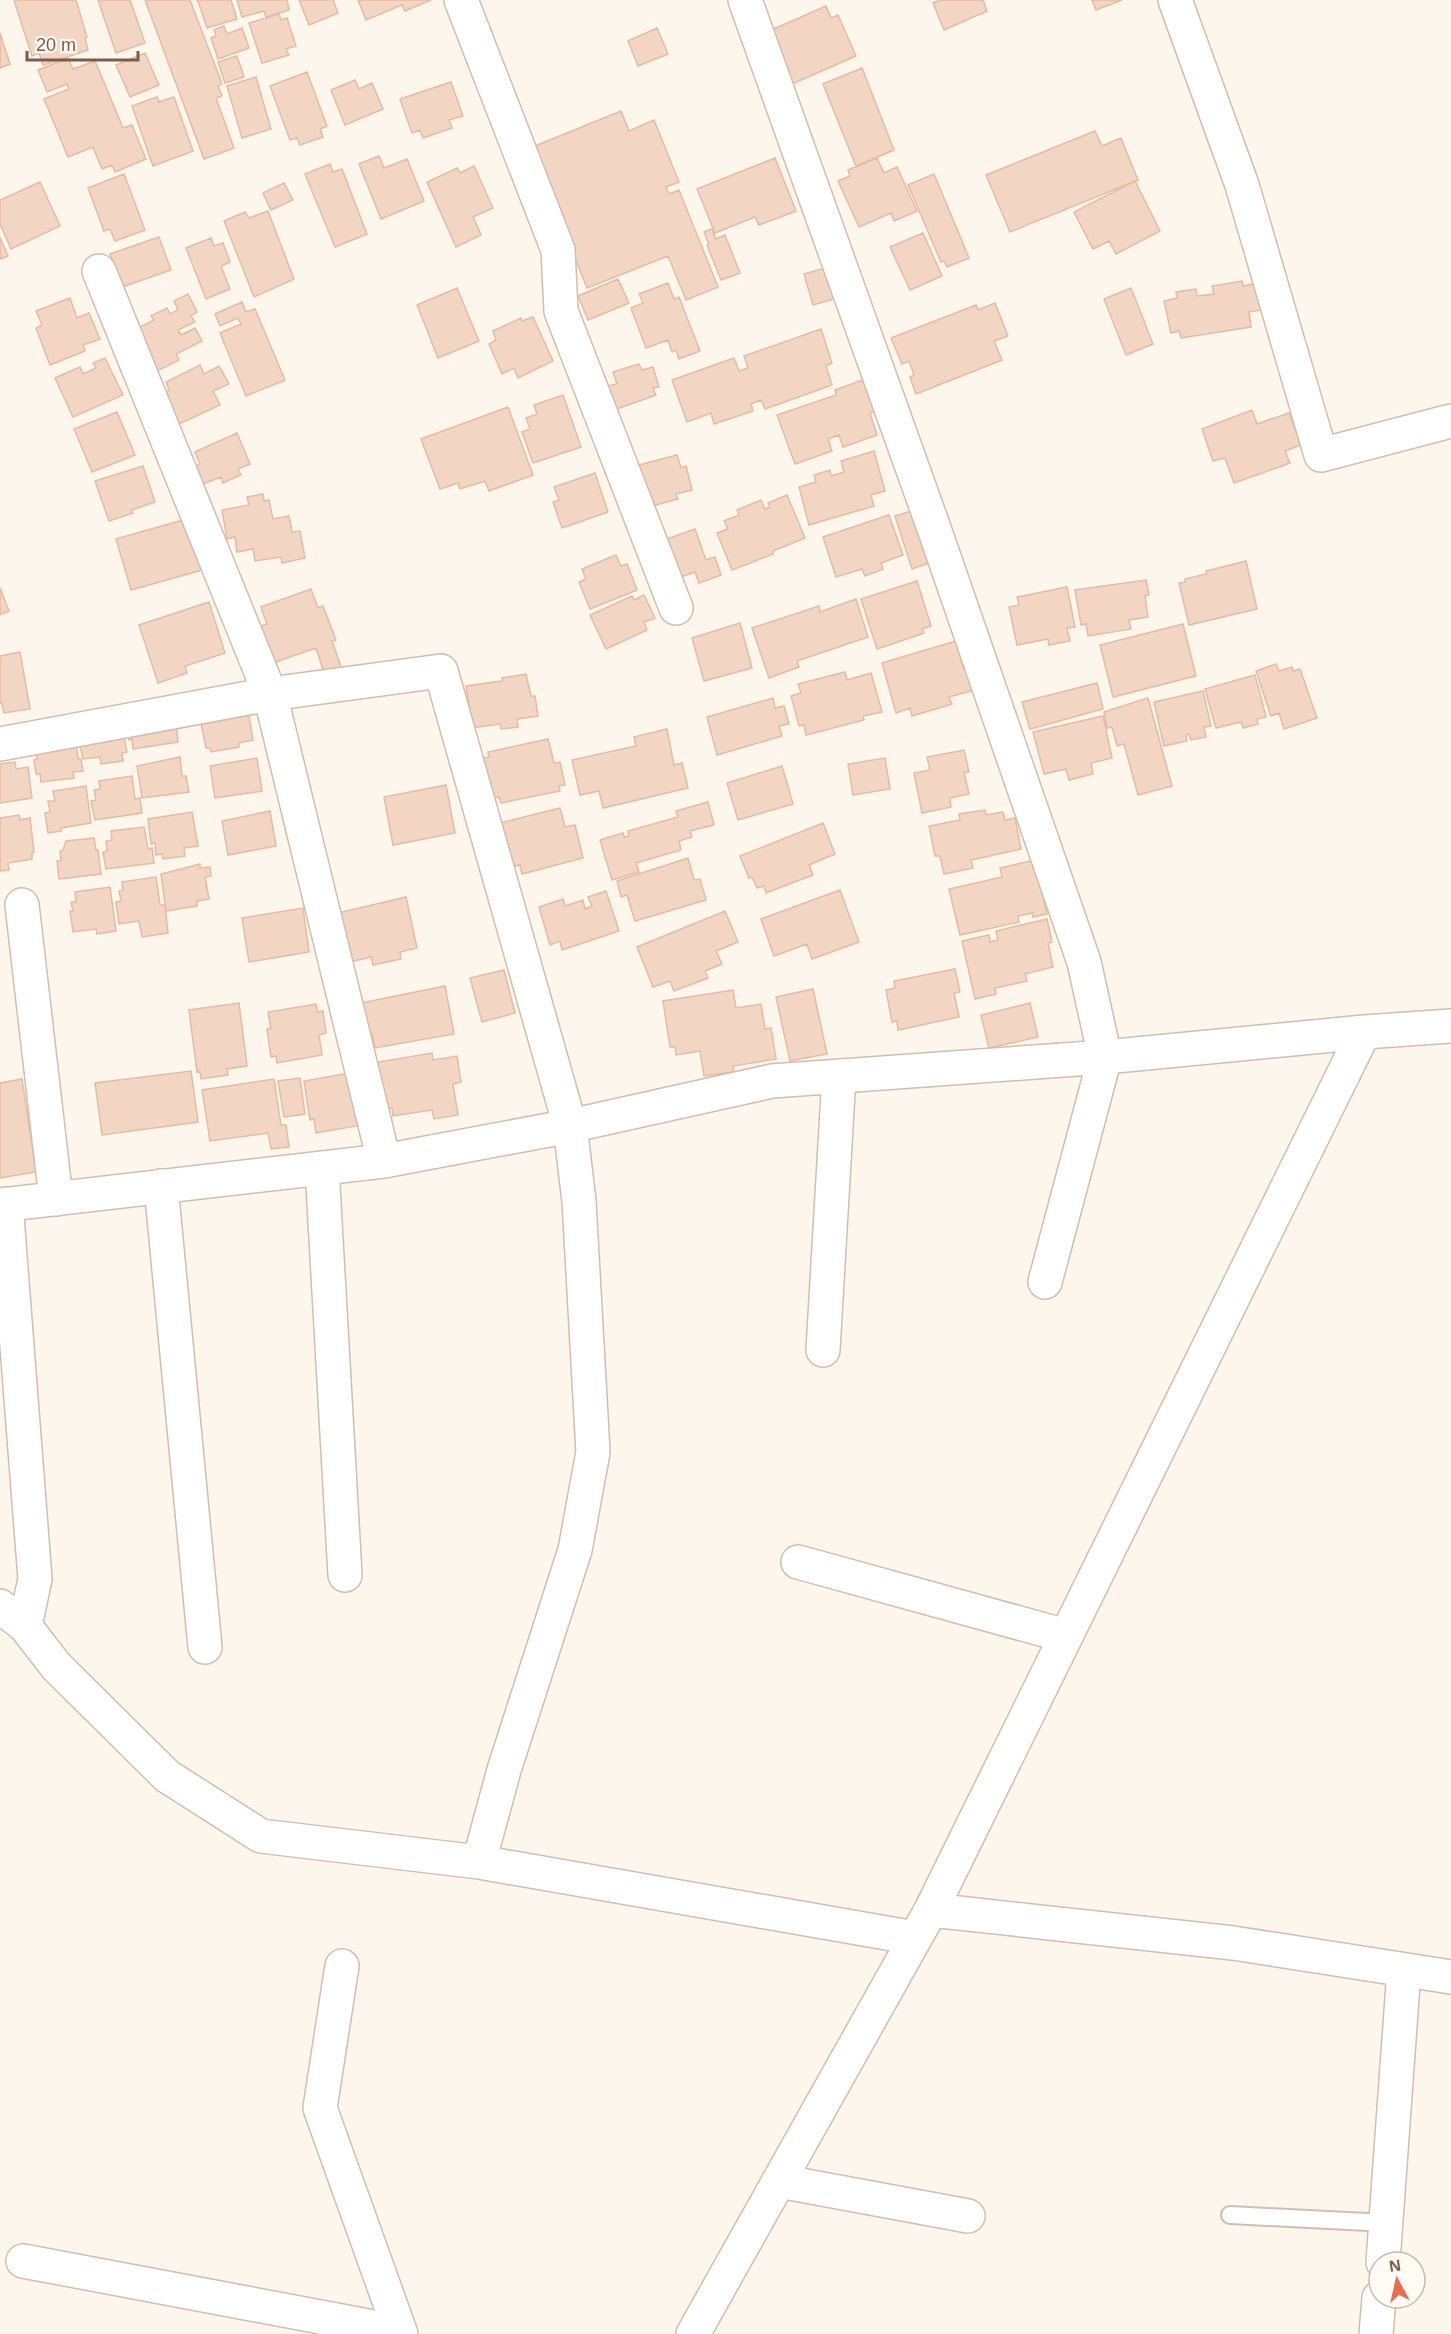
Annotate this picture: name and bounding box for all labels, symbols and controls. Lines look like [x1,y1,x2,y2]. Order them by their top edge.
scale bar [27,24,138,62]
text: 20 m [36,35,76,55]
north arrow [1367,2250,1427,2310]
text: N [1388,2256,1402,2275]

